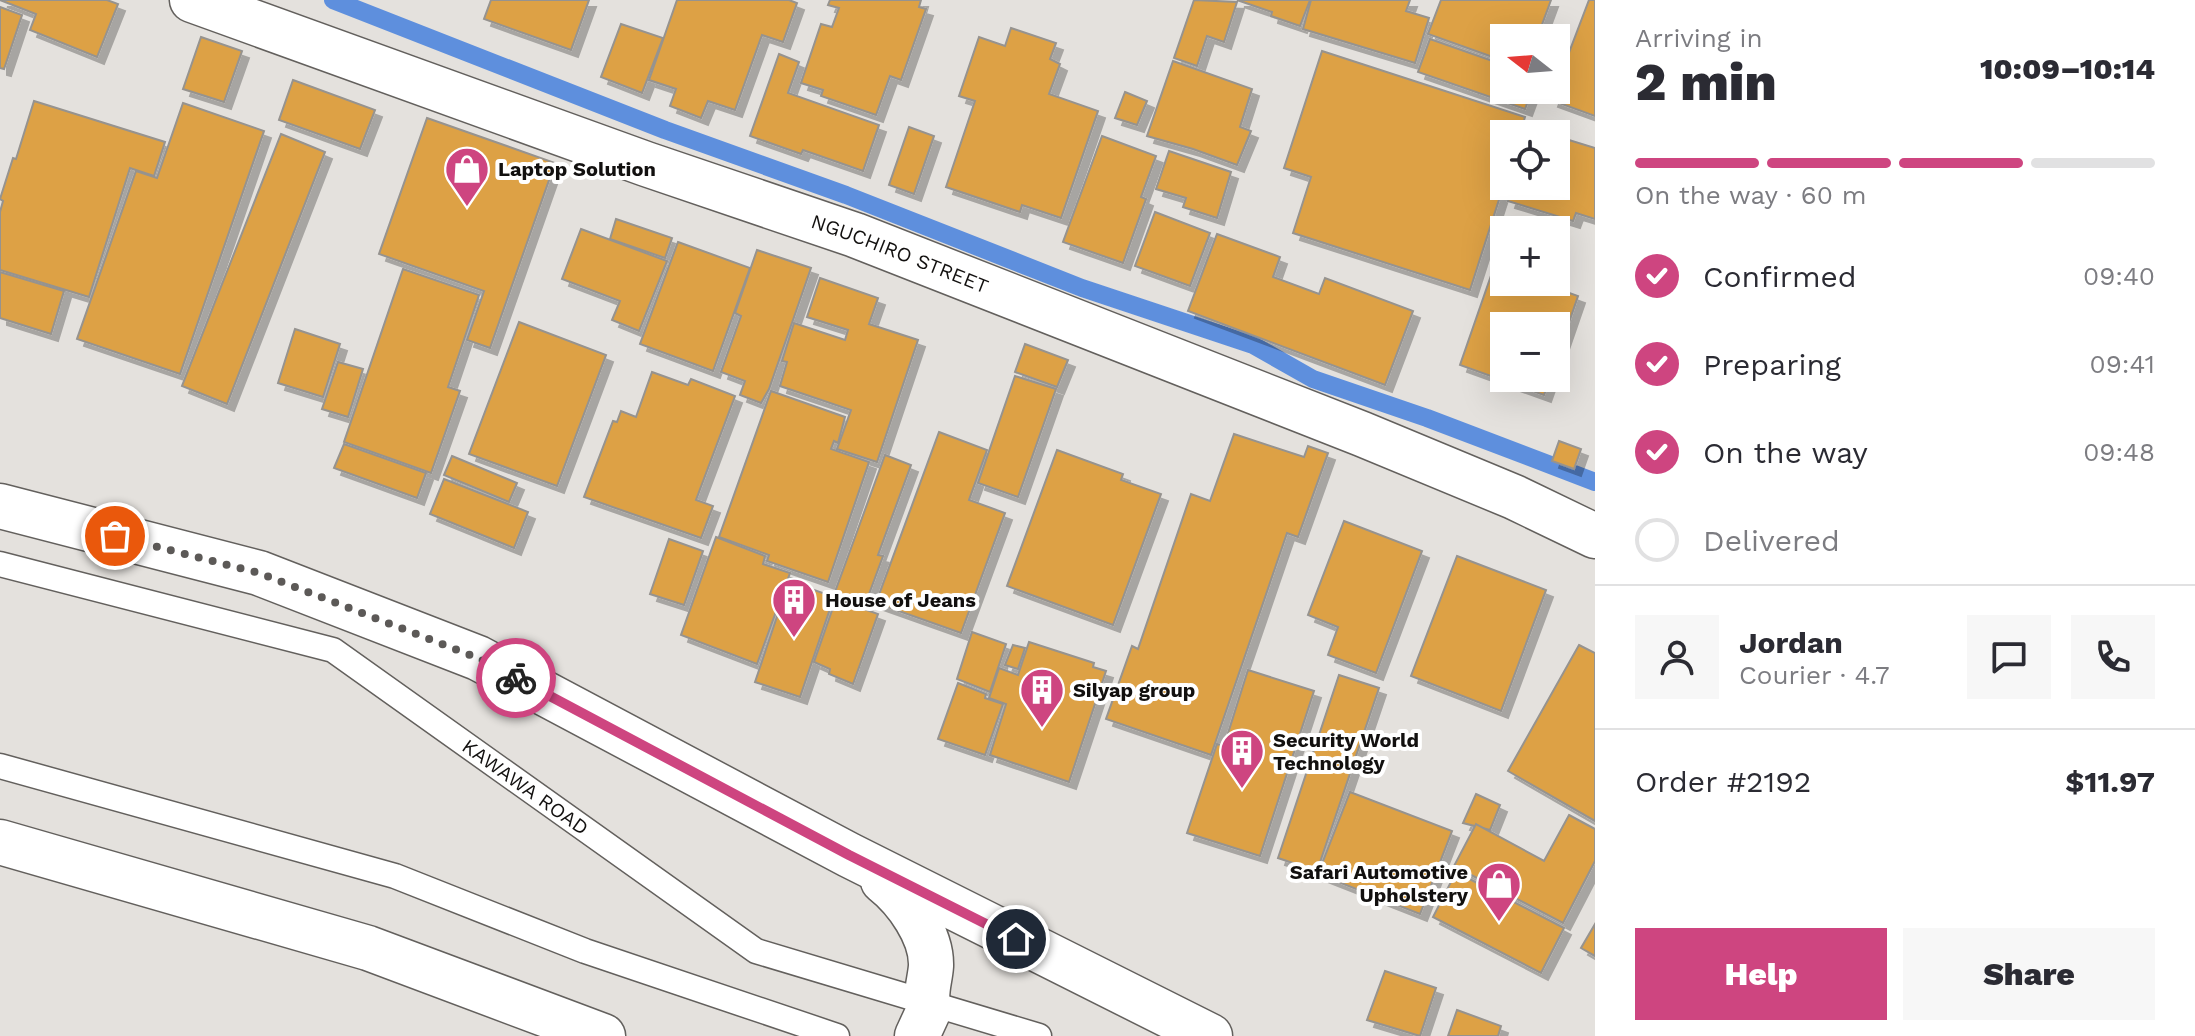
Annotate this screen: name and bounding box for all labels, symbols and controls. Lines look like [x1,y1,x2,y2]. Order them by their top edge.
text: Arriving in [1635,23,1763,53]
north arrow [1490,24,1570,104]
map controls [1490,24,1570,392]
text: 10:09–10:14 [1980,51,2155,86]
text: 2 min [1635,52,1777,113]
button: locate [1490,120,1570,200]
shop icon: Laptop Solution [443,145,491,208]
place label: Laptop Solution [498,157,656,181]
text: On the way · 60 m [1635,180,1866,210]
street label: NGUCHIRO STREET [808,209,992,298]
button: + [1490,216,1570,296]
icon: check [1635,254,1679,298]
text: Confirmed [1703,259,1857,294]
text: 09:40 [2083,261,2155,291]
button: − [1490,312,1570,392]
icon: check [1635,342,1679,386]
text: Preparing [1703,347,1841,382]
text: 09:41 [2089,349,2155,379]
icon: check [1635,430,1679,474]
text: On the way [1703,435,1868,470]
text: 09:48 [2083,437,2155,467]
pin [81,502,149,570]
icon: bag [93,514,137,558]
text: Delivered [1703,523,1840,558]
building icon: House of Jeans [770,576,818,639]
place label: House of Jeans [825,588,976,612]
button: person [1635,615,1719,699]
button: chat [1967,615,2051,699]
button: phone [2071,615,2155,699]
text: Jordan [1739,625,1843,660]
courier [476,638,556,718]
icon: bike [494,656,538,700]
text: Courier · 4.7 [1739,660,1889,690]
building icon: Silyap group [1018,666,1066,729]
place label: Silyap group [1073,678,1195,702]
building icon: Security World Technology [1218,727,1266,790]
place label: Security World Technology [1273,728,1419,775]
street label: KAWAWA ROAD [458,734,593,840]
text: Order #2192 [1635,764,1811,799]
text: $11.97 [2065,764,2155,799]
place label: Safari Automotive Upholstery [1290,860,1469,907]
shop icon: Safari Automotive Upholstery [1475,860,1523,923]
pin [982,905,1050,973]
icon: home [994,917,1038,961]
button: Help [1635,928,1887,1020]
button: Share [1903,928,2155,1020]

